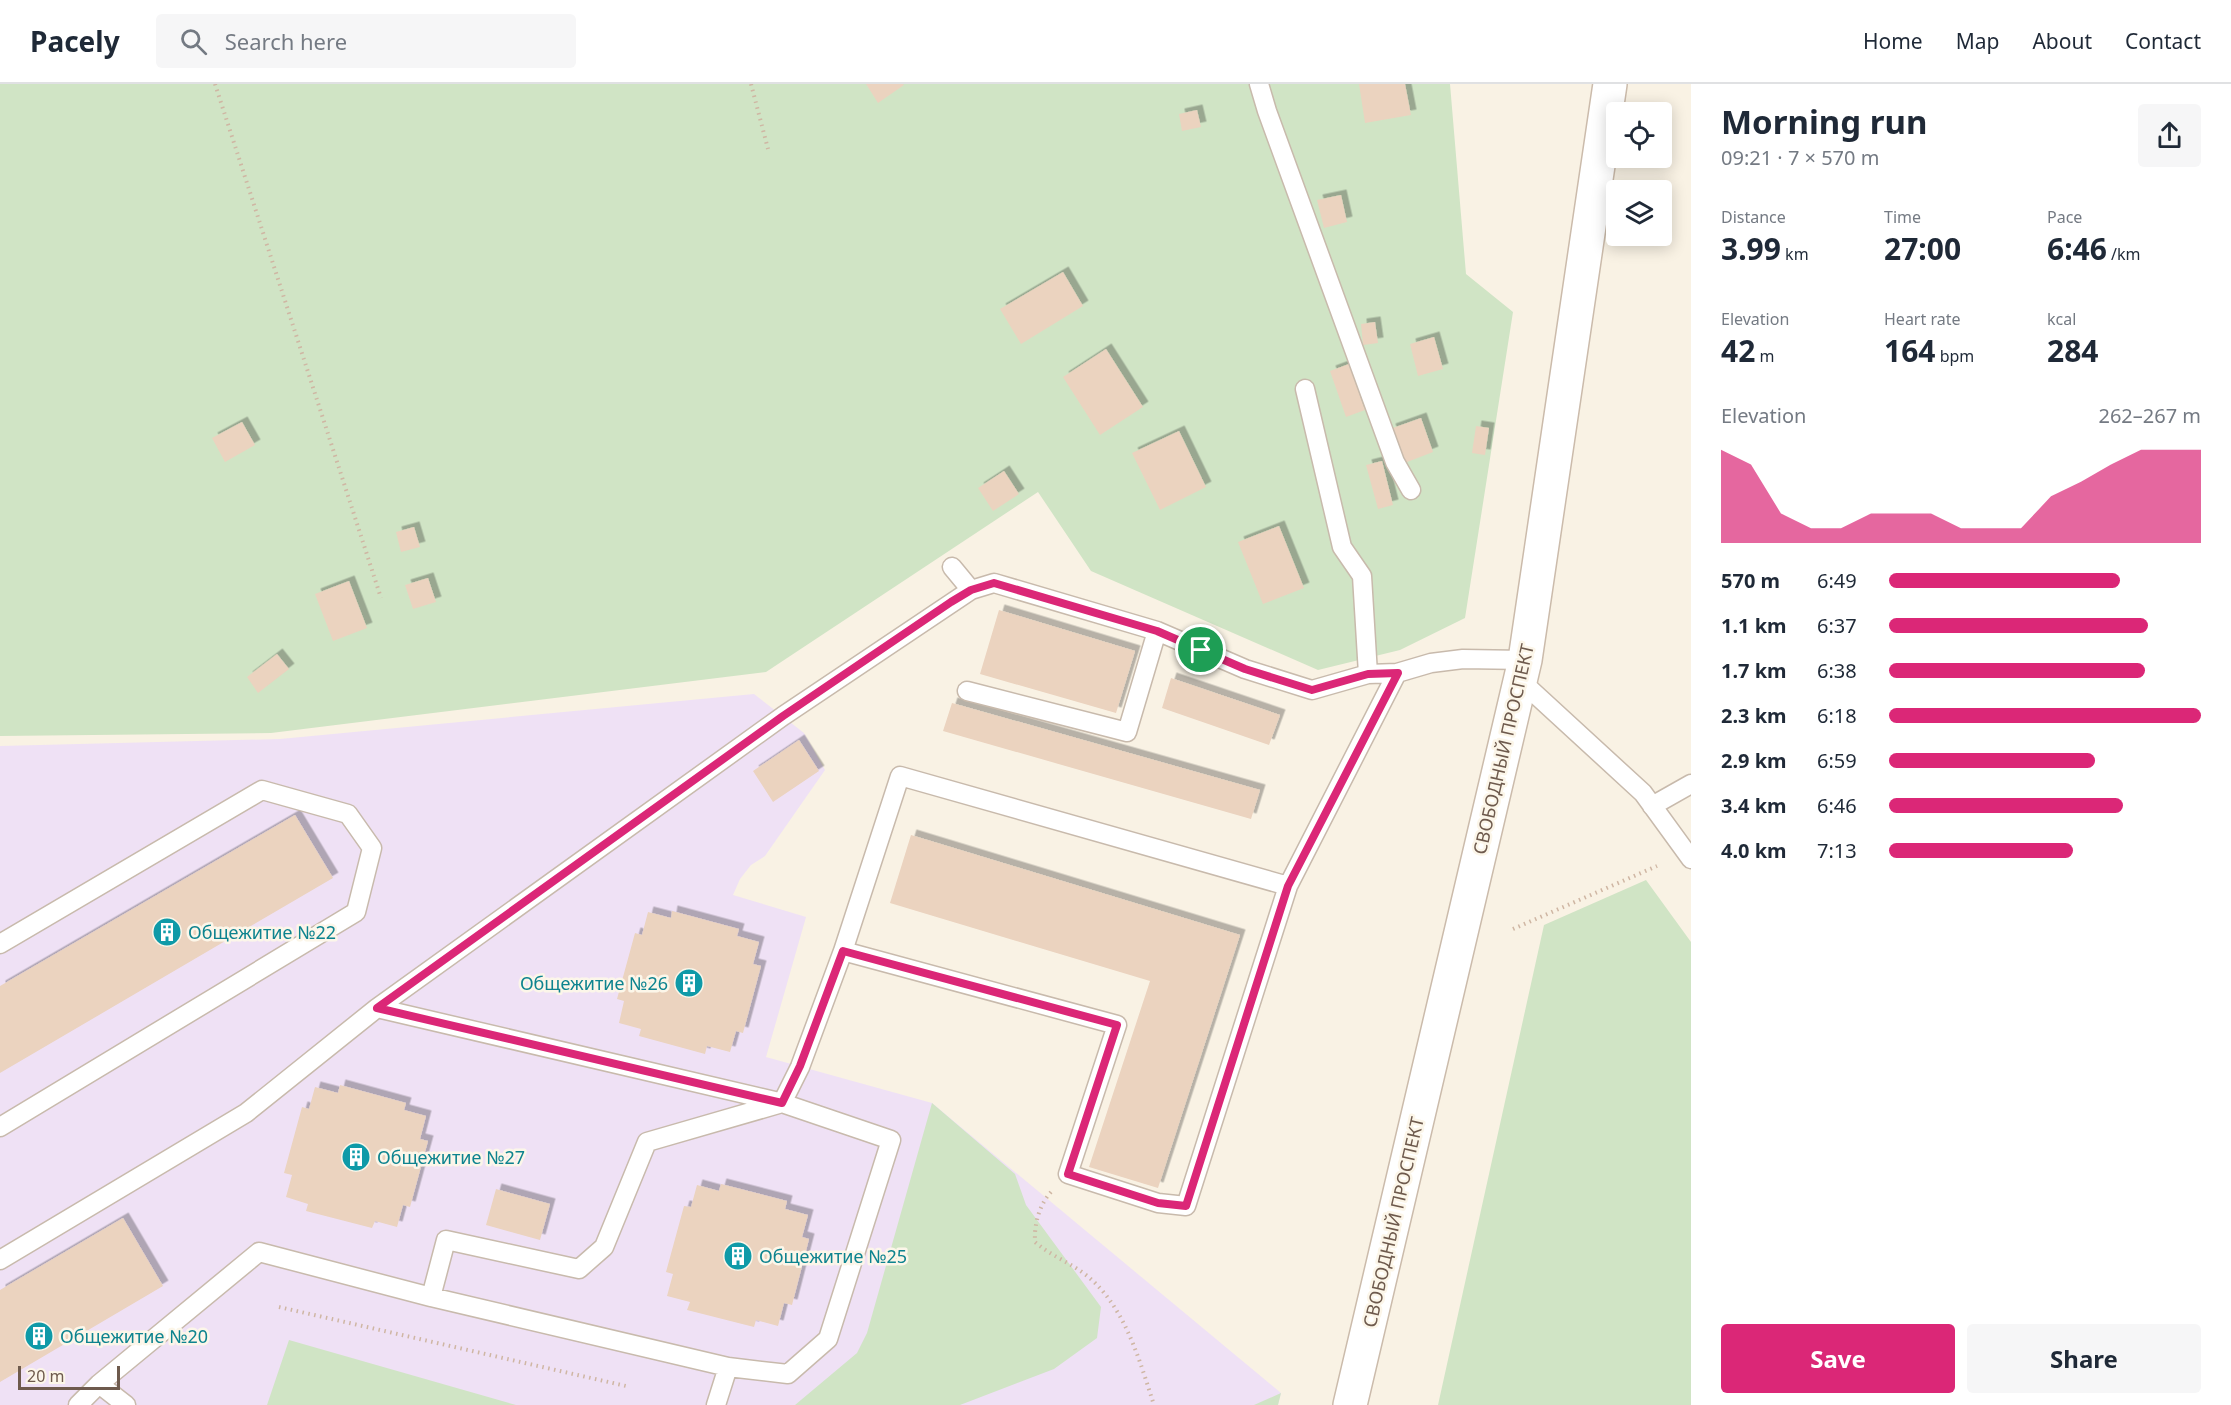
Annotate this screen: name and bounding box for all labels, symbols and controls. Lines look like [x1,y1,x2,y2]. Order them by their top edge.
search box [156,14,576,68]
text: Pacely [30,22,120,60]
icon: search [177,25,210,58]
text: Search here [225,26,347,56]
text: Home [1863,27,1923,55]
text: Map [1956,27,1999,55]
text: About [2032,27,2092,55]
text: Contact [2125,27,2201,55]
text: Morning run [1721,99,1927,144]
map controls [1606,102,1672,246]
button: locate [1606,102,1672,168]
button: share [2138,104,2201,167]
text: 09:21 · 7 × 570 m [1721,144,1879,171]
button: layers [1606,180,1672,246]
text: Distance [1721,206,1786,228]
text: Time [1884,206,1921,228]
text: Pace [2047,206,2082,228]
text: 3.99 [1721,228,1781,269]
text: 27:00 [1884,228,1961,269]
text: 6:46 [2047,228,2107,269]
text: km [1781,243,1809,265]
text: /km [2107,243,2141,265]
text: Elevation [1721,308,1789,330]
text: Heart rate [1884,308,1960,330]
text: kcal [2047,308,2076,330]
text: 42 [1721,330,1755,371]
text: 164 [1884,330,1935,371]
text: 284 [2047,330,2098,371]
text: m [1755,345,1774,367]
text: bpm [1935,345,1974,367]
text: Elevation [1721,402,1806,429]
text: 262–267 m [2098,402,2201,429]
text: 570 m [1721,567,1780,594]
text: 6:49 [1817,567,1857,594]
text: 1.1 km [1721,612,1787,639]
text: 6:37 [1817,612,1857,639]
pin [1175,624,1226,675]
icon: arrive [1184,633,1217,666]
street label: СВОБОДНЫЙ ПРОСПЕКТ [1467,641,1539,857]
text: 1.7 km [1721,657,1787,684]
text: 6:38 [1817,657,1857,684]
text: 2.3 km [1721,702,1787,729]
text: 6:18 [1817,702,1857,729]
text: 2.9 km [1721,747,1787,774]
text: 6:59 [1817,747,1857,774]
text: 3.4 km [1721,792,1787,819]
text: 6:46 [1817,792,1857,819]
text: 4.0 km [1721,837,1787,864]
text: 7:13 [1817,837,1857,864]
building icon: Общежитие №22 [151,916,183,948]
place label: Общежитие №22 [188,920,336,944]
building icon: Общежитие №26 [673,967,705,999]
place label: Общежитие №26 [520,971,668,995]
street label: СВОБОДНЫЙ ПРОСПЕКТ [1357,1114,1429,1330]
building icon: Общежитие №27 [340,1141,372,1173]
place label: Общежитие №27 [377,1145,525,1169]
building icon: Общежитие №25 [722,1240,754,1272]
place label: Общежитие №25 [759,1244,907,1268]
building icon: Общежитие №20 [23,1320,55,1352]
place label: Общежитие №20 [60,1324,208,1348]
button: Save [1721,1324,1955,1393]
button: Share [1967,1324,2201,1393]
scale bar [18,1363,120,1390]
text: 20 m [27,1365,64,1387]

